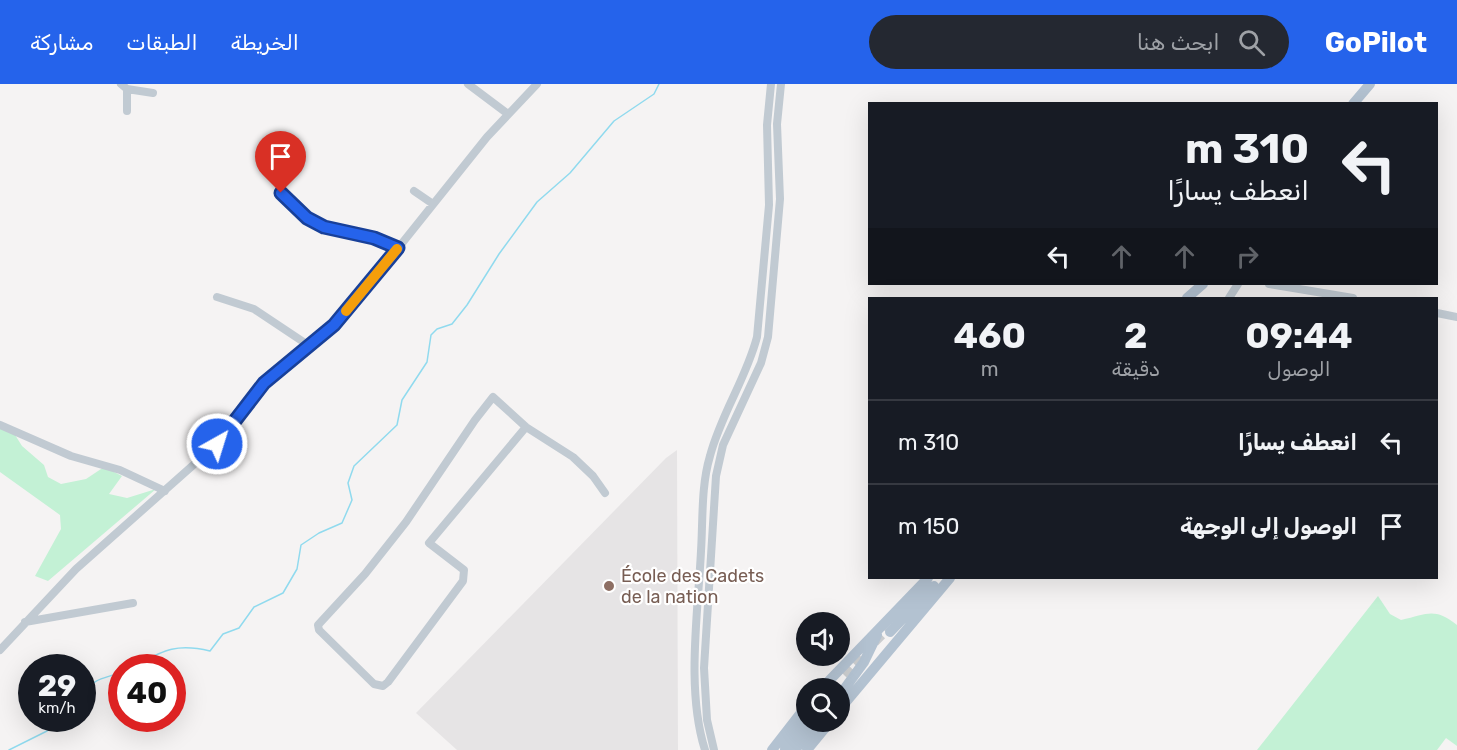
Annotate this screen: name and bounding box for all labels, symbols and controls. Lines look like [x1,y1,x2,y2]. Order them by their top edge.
search box [869,15,1289,69]
icon: search [1235,26,1268,59]
text: GoPilot [1325,26,1427,59]
text: ابحث هنا [1137,29,1220,56]
text: مشاركة [30,30,93,55]
text: الطبقات [126,30,198,55]
text: الخريطة [231,30,299,55]
text: 310 m [1185,124,1309,174]
icon: left [1330,126,1408,204]
pin [255,131,306,193]
icon: arrive [264,140,297,173]
text: انعطف يسارًا [1167,175,1309,207]
icon: left [1042,240,1075,273]
icon: ahead [1105,240,1138,273]
icon: ahead [1168,240,1201,273]
icon: right [1231,240,1264,273]
text: 460 [953,314,1026,357]
text: 2 [1124,314,1147,357]
text: 09:44 [1245,314,1353,357]
text: m [981,357,999,381]
text: دقيقة [1111,357,1160,381]
text: الوصول [1267,357,1330,381]
position arrow [185,412,249,476]
icon: left [1375,426,1408,459]
text: 310 m [898,429,959,456]
text: انعطف يسارًا [1238,429,1357,456]
icon: arrive [1375,510,1408,543]
text: 150 m [898,513,959,540]
text: الوصول إلى الوجهة [1180,513,1357,540]
place label: École des Cadets de la nation [621,565,764,608]
marker: École des Cadets de la nation [602,579,616,593]
map controls [796,612,850,732]
button: sound [796,612,850,666]
speed limit sign: 40 [108,654,186,732]
text: 29 [38,668,76,704]
button: search [796,678,850,732]
text: km/h [38,699,76,717]

